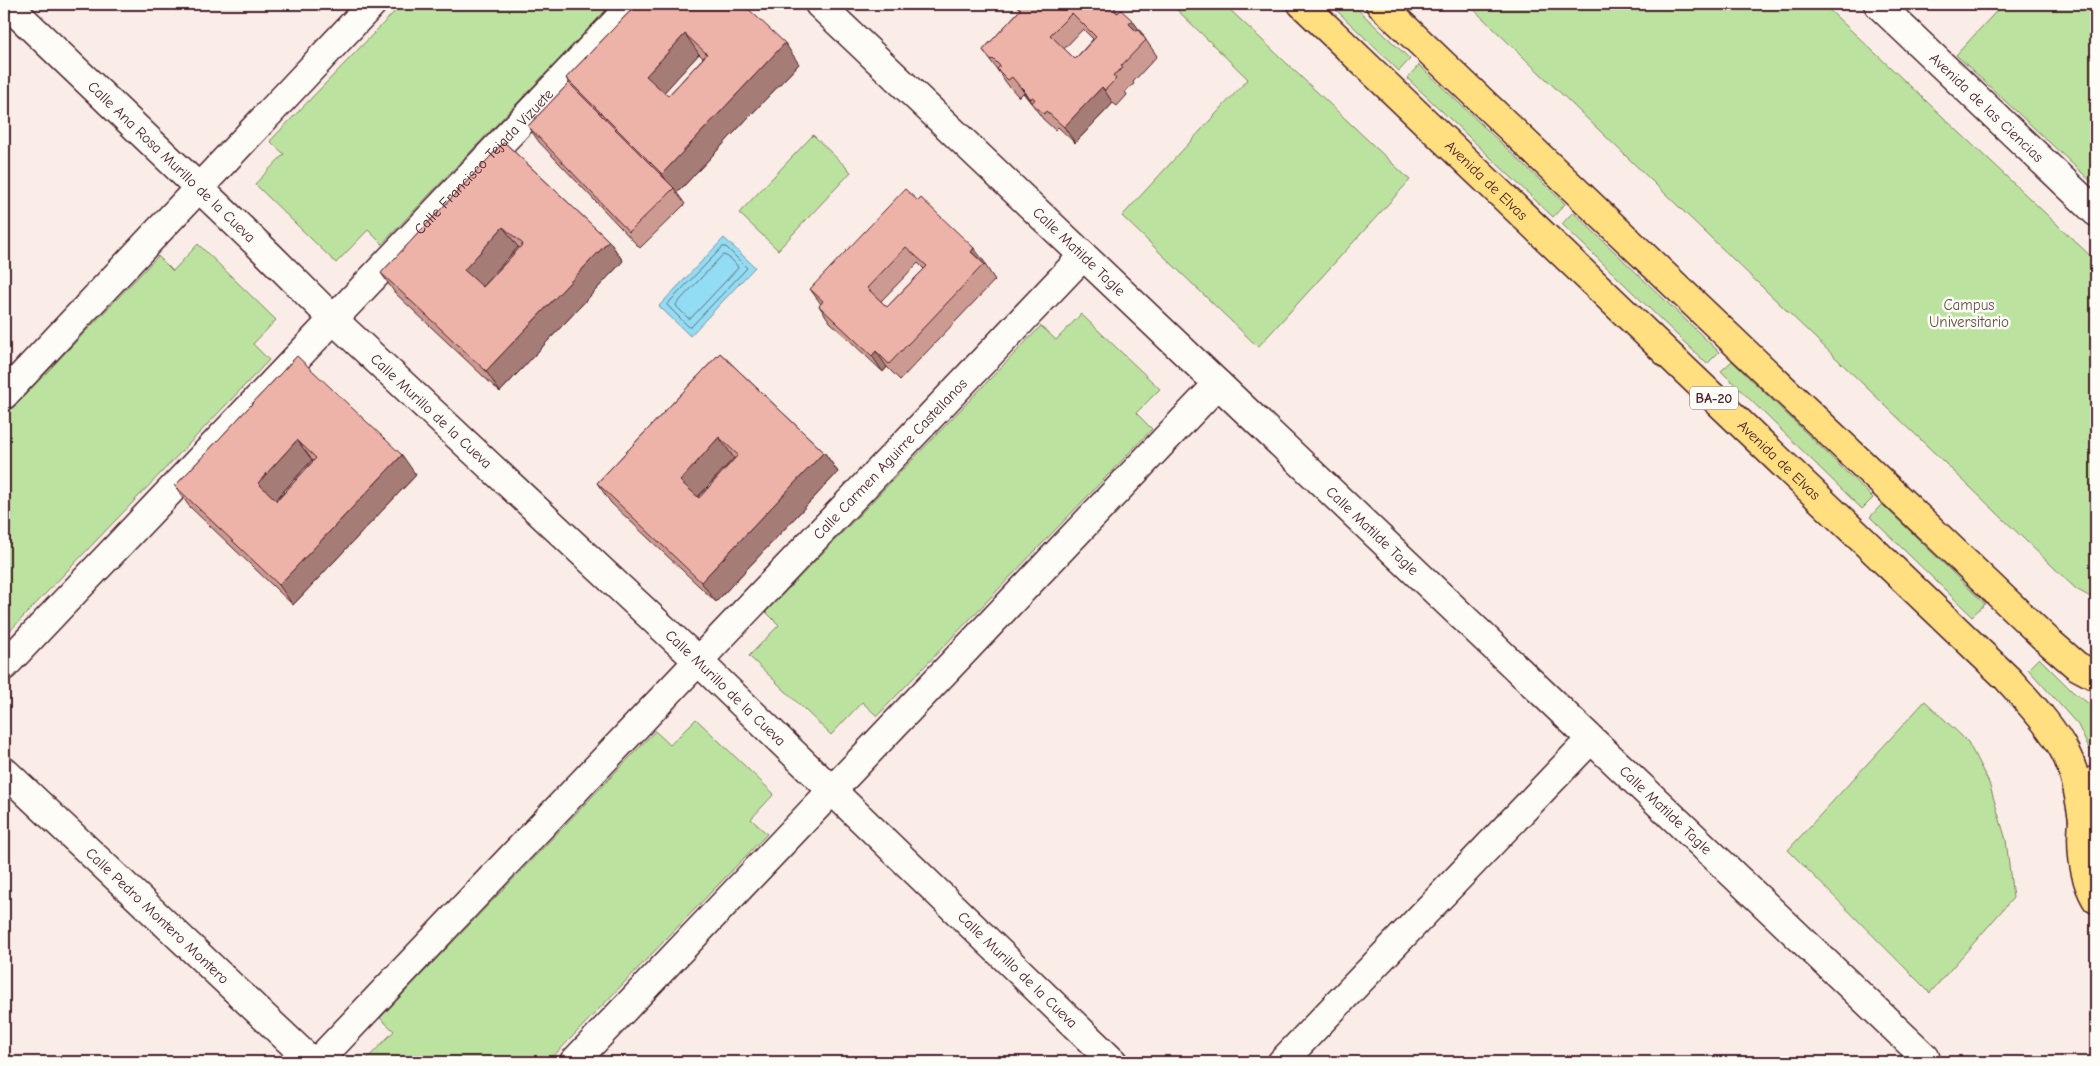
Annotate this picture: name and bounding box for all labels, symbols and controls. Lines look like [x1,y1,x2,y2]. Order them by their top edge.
street label: Avenida de las Ciencias [1926,49,2047,166]
street label: Calle Ana Rosa Murillo de la Cueva [84,77,259,246]
street label: Calle Francisco Tejada Vizuete [410,85,557,238]
street label: Avenida de Elvas [1441,137,1531,224]
street label: Calle Matilde Tagle [1029,203,1129,300]
park label: Campus Universitario [1929,296,2009,331]
street label: Calle Murillo de la Cueva [367,350,496,472]
street label: Calle Carmen Aguirre Castellanos [809,375,971,543]
road number: BA-20 [1690,386,1738,409]
street label: Avenida de Elvas [1734,416,1824,504]
street label: Calle Matilde Tagle [1322,483,1423,579]
street label: Calle Murillo de la Cueva [662,626,789,750]
street label: Calle Matilde Tagle [1616,762,1716,859]
street label: Calle Pedro Montero Montero [82,844,233,988]
street label: Calle Murillo de la Cueva [954,908,1081,1032]

